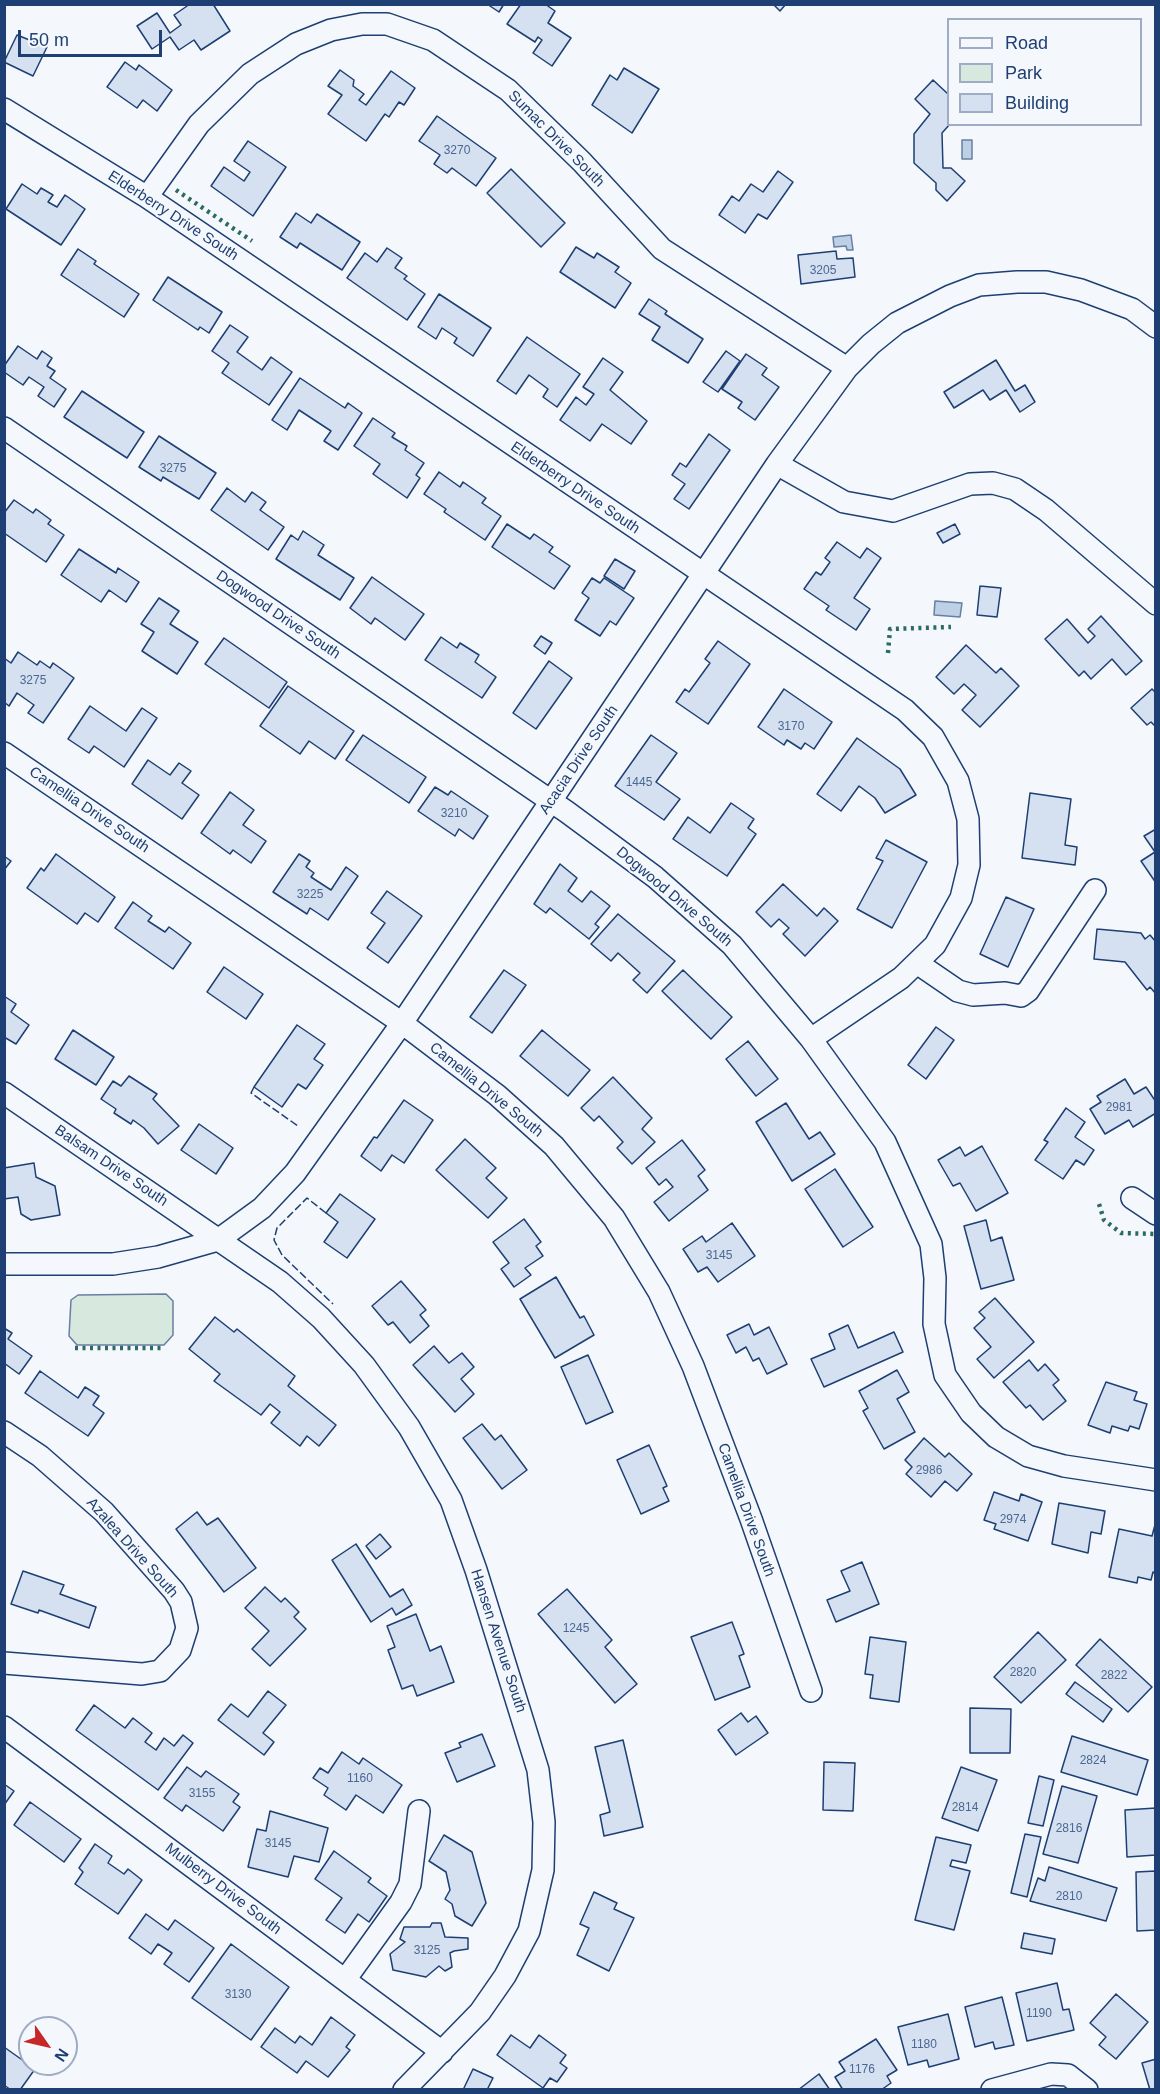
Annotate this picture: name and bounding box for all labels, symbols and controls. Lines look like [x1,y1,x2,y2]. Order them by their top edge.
scale bar [21,18,165,56]
legend [947,18,1142,126]
text: 50 m [29,30,69,50]
text: Road [1005,33,1048,53]
text: Park [1005,63,1042,83]
street label: Sumac Drive South [504,87,608,191]
text: Building [1005,93,1069,113]
house number: 3270 [444,144,470,158]
street label: Elderberry Drive South [104,167,242,265]
house number: 3205 [810,264,836,278]
street label: Elderberry Drive South [507,438,643,538]
house number: 3275 [160,462,186,476]
street label: Dogwood Drive South [212,567,344,663]
house number: 3275 [20,674,46,688]
street label: Acacia Drive South [536,702,622,818]
house number: 3170 [778,720,804,734]
street label: Camellia Drive South [26,763,152,857]
house number: 1445 [626,776,652,790]
house number: 3210 [441,807,467,821]
street label: Dogwood Drive South [612,843,736,951]
house number: 3225 [297,888,323,902]
street label: Camellia Drive South [426,1039,546,1141]
house number: 2981 [1106,1101,1132,1115]
street label: Balsam Drive South [51,1121,171,1211]
house number: 3145 [706,1249,732,1263]
street label: Camellia Drive South [713,1441,779,1579]
house number: 2986 [916,1464,942,1478]
street label: Azalea Drive South [82,1494,182,1602]
house number: 2974 [1000,1513,1026,1527]
street label: Hansen Avenue South [466,1567,530,1715]
house number: 1245 [563,1622,589,1636]
house number: 2820 [1010,1666,1036,1680]
house number: 2822 [1101,1669,1127,1683]
house number: 2824 [1080,1754,1106,1768]
house number: 1160 [347,1772,373,1786]
house number: 3155 [189,1787,215,1801]
house number: 2814 [952,1801,978,1815]
house number: 2816 [1056,1822,1082,1836]
house number: 3145 [265,1837,291,1851]
street label: Mulberry Drive South [161,1839,285,1939]
house number: 2810 [1056,1890,1082,1904]
house number: 3125 [414,1944,440,1958]
house number: 3130 [225,1988,251,2002]
house number: 1190 [1026,2007,1052,2021]
north arrow [18,2016,78,2076]
house number: 1180 [911,2038,937,2052]
text: N [51,2046,72,2065]
house number: 1176 [849,2063,875,2077]

